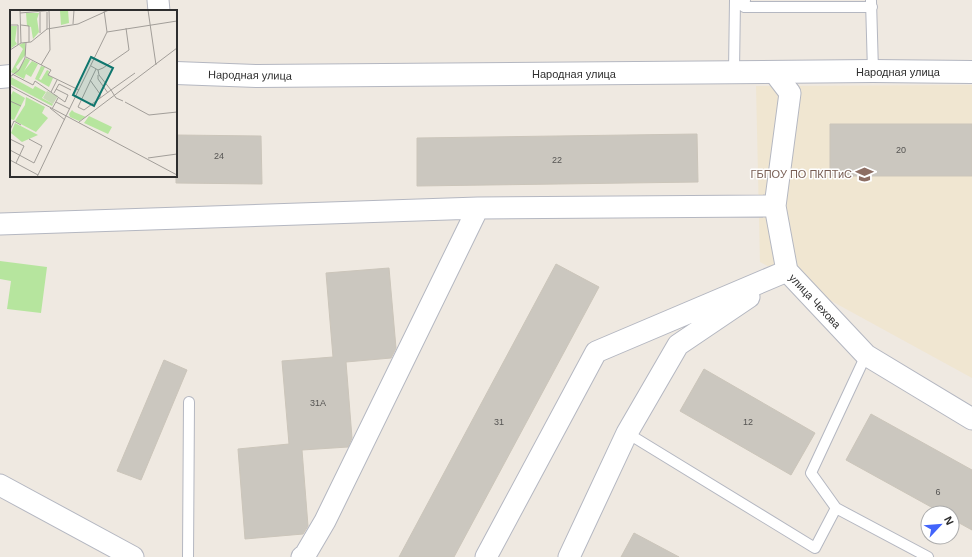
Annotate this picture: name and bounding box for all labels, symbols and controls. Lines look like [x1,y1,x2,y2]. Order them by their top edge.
inset map [10,10,177,177]
street label: Народная улица [856,66,941,78]
street label: Народная улица [208,68,293,82]
street label: Народная улица [532,68,617,80]
house number: 20 [896,145,906,155]
house number: 24 [214,151,224,161]
house number: 22 [552,155,562,165]
school or university icon: ГБПОУ ПО ПКПТиС [855,164,875,184]
place label: ГБПОУ ПО ПКПТиС [750,168,852,180]
street label: улица Чехова [787,271,844,331]
house number: 31А [310,398,326,408]
house number: 31 [494,417,504,427]
house number: 12 [743,417,753,427]
house number: 6 [935,487,941,497]
north arrow [920,505,960,545]
text: N [942,514,956,527]

